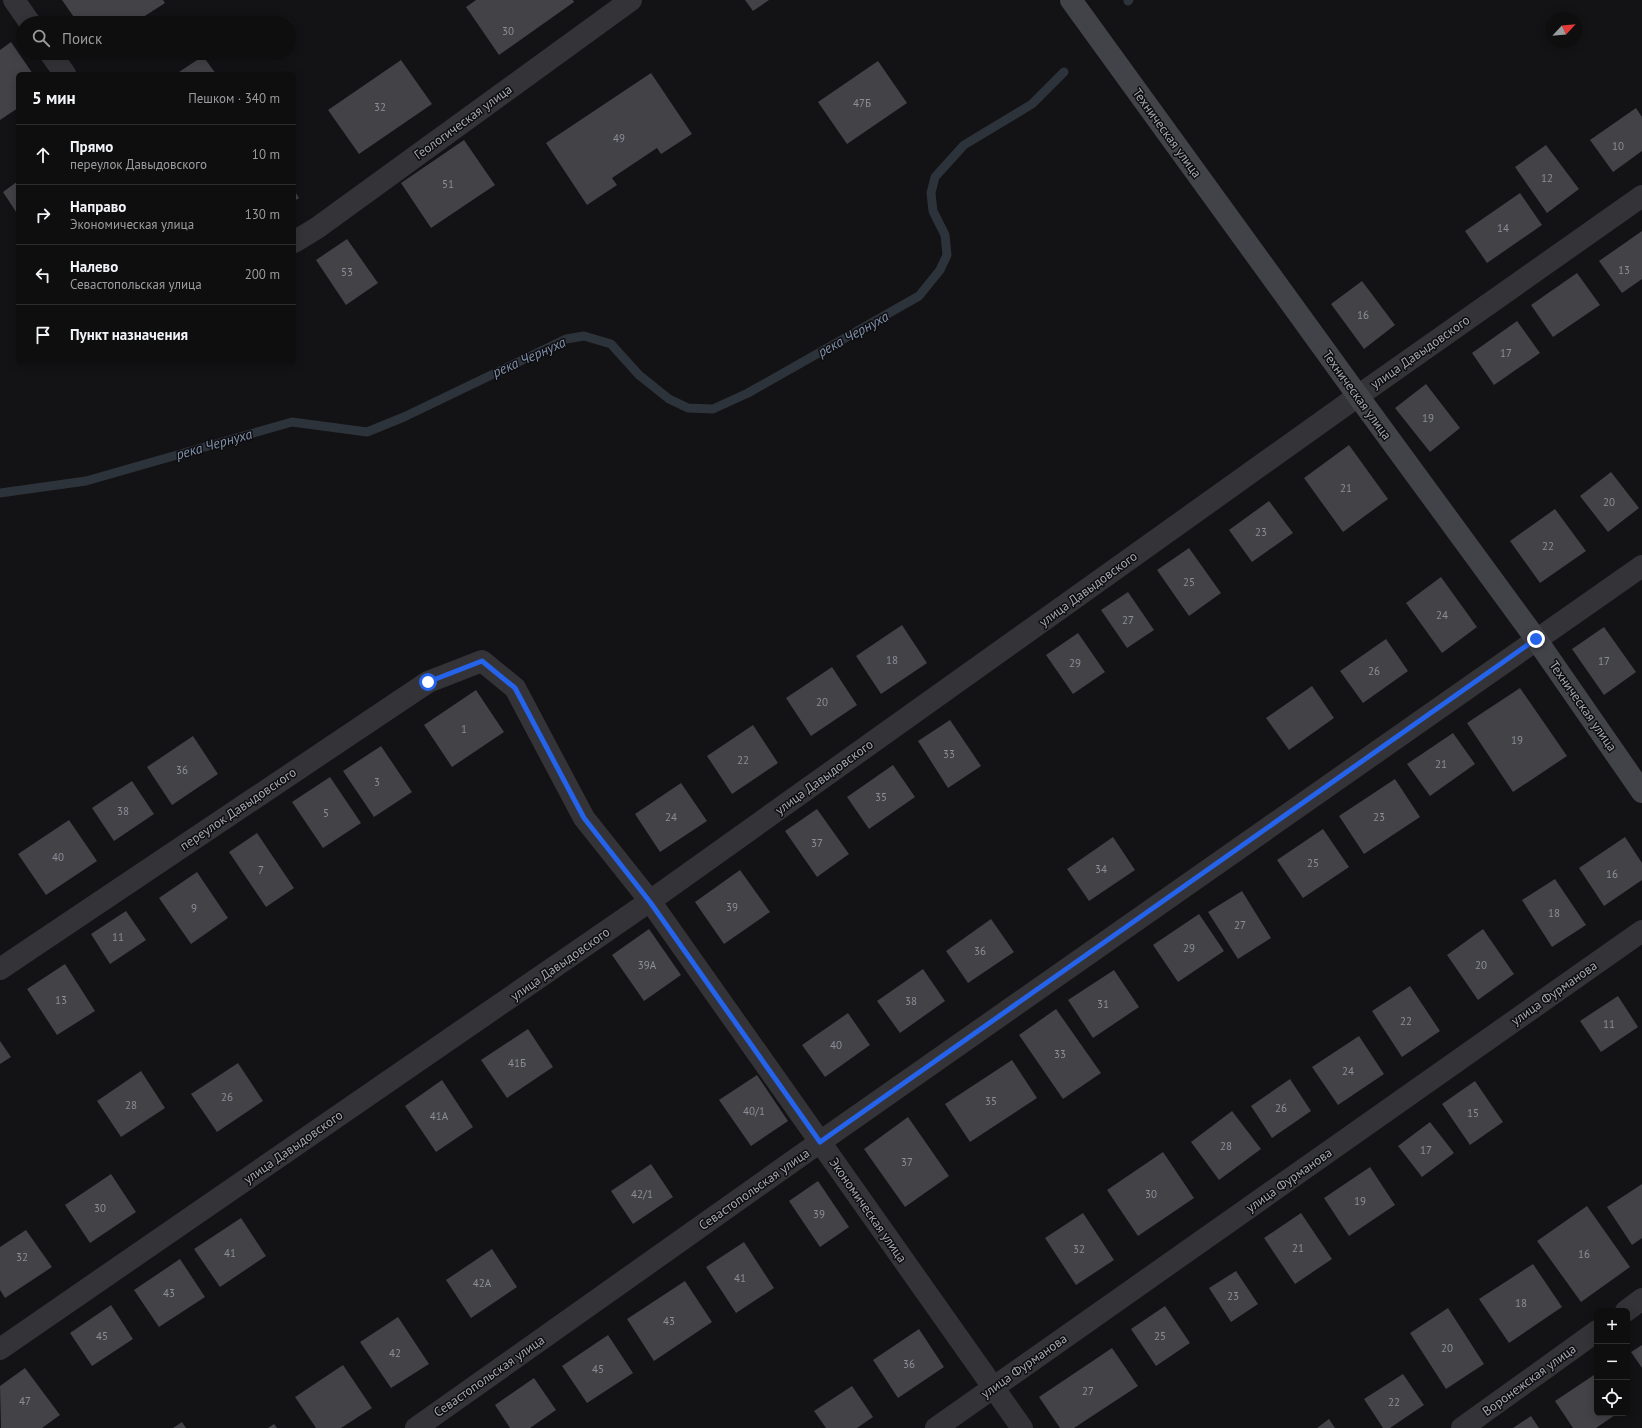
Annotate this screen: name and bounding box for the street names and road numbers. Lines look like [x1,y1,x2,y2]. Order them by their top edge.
street label: Геологическая улица [411,81,515,163]
street label: Техническая улица [1129,85,1205,181]
street label: улица Давыдовского [1367,311,1473,393]
street label: Техническая улица [1319,347,1395,443]
street label: улица Давыдовского [1036,548,1140,630]
street label: Техническая улица [1545,657,1621,755]
street label: улица Давыдовского [772,736,876,818]
street label: переулок Давыдовского [177,764,300,854]
street label: улица Давыдовского [507,923,613,1005]
street label: улица Фурманова [1508,957,1600,1029]
street label: улица Давыдовского [240,1106,346,1188]
street label: Севастопольская улица [695,1144,813,1234]
street label: улица Фурманова [1243,1144,1335,1216]
street label: Экономическая улица [825,1154,911,1266]
street label: улица Фурманова [978,1330,1070,1402]
street label: Севастопольская улица [430,1331,548,1421]
street label: Воронежская улица [1479,1340,1579,1420]

